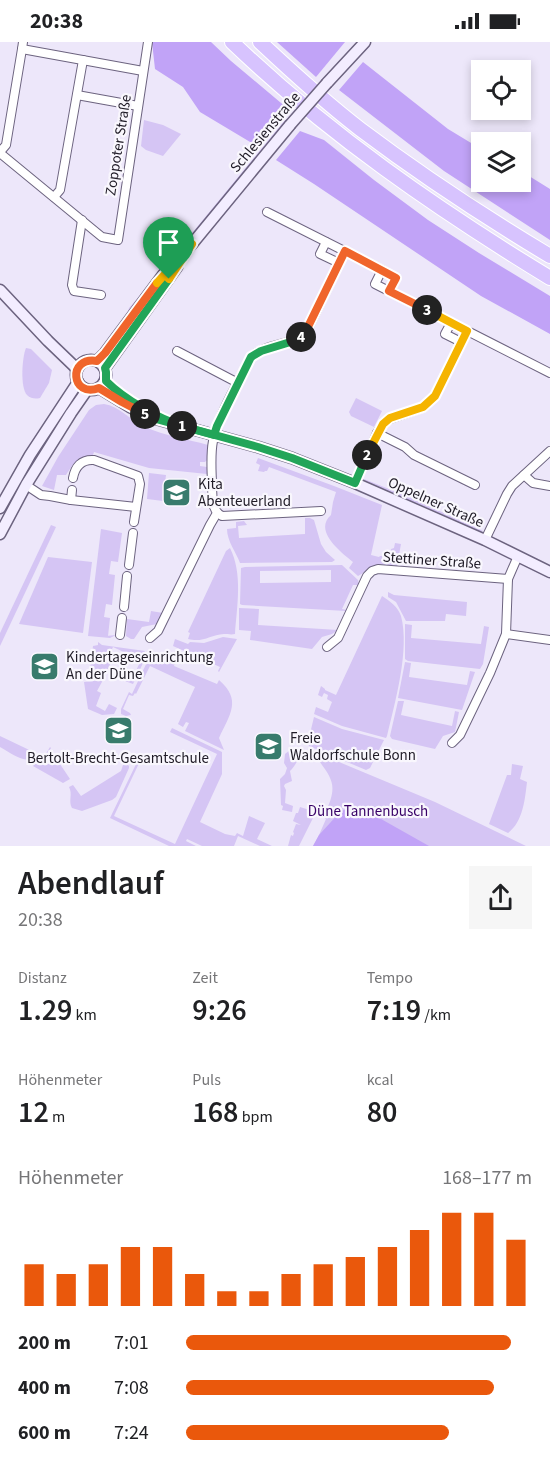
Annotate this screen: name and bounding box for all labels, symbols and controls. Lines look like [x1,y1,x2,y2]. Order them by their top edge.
text: 20:38 [30,5,83,37]
map controls [471,60,531,192]
button: locate [471,60,531,120]
street label: Schlesienstraße [225,87,305,177]
street label: Zoppoter Straße [100,93,137,197]
button: layers [471,132,531,192]
pin [143,217,194,279]
icon: arrive [152,226,185,259]
pin: 3 [412,295,442,325]
text: 3 [423,299,431,321]
pin: 4 [286,322,316,352]
text: 4 [297,326,305,348]
pin: 5 [130,399,160,429]
text: 5 [141,403,149,425]
pin: 1 [167,411,197,441]
text: 1 [178,415,186,437]
pin: 2 [352,440,382,470]
text: 2 [363,444,371,466]
street label: Oppelner Straße [384,472,487,533]
place label: Kita Abenteuerland [198,474,291,512]
school or university icon: Kita Abenteuerland [161,477,193,509]
street label: Stettiner Straße [382,547,482,574]
place label: Kindertageseinrichtung An der Düne [66,647,214,685]
school or university icon: Kindertageseinrichtung An der Düne [29,650,61,682]
school or university icon: Bertolt-Brecht-Gesamtschule [102,715,134,747]
place label: Freie Waldorfschule Bonn [290,728,416,766]
school or university icon: Freie Waldorfschule Bonn [253,731,285,763]
place label: Bertolt-Brecht-Gesamtschule [27,748,209,769]
park label: Düne Tannenbusch [308,801,428,822]
text: Abendlauf [18,860,164,907]
button: share [469,866,532,929]
text: 20:38 [18,906,63,934]
text: Distanz [18,967,67,989]
text: Zeit [192,967,218,989]
text: Tempo [367,967,413,989]
text: 1.29 [18,989,72,1032]
text: 9:26 [192,989,247,1032]
text: 7:19 [367,989,421,1032]
text: km [72,1004,97,1026]
text: /km [421,1004,451,1026]
text: Höhenmeter [18,1069,102,1091]
text: Puls [192,1069,221,1091]
text: kcal [367,1069,394,1091]
text: 12 [18,1091,49,1134]
text: 168 [192,1091,239,1134]
text: 80 [367,1091,397,1134]
text: m [49,1106,65,1128]
text: bpm [239,1106,273,1128]
text: Höhenmeter [18,1164,123,1192]
text: 168–177 m [442,1164,532,1192]
text: 200 m [18,1329,71,1357]
text: 7:01 [114,1329,149,1357]
text: 400 m [18,1374,71,1402]
text: 7:08 [114,1374,149,1402]
text: 600 m [18,1419,71,1447]
text: 7:24 [114,1419,149,1447]

